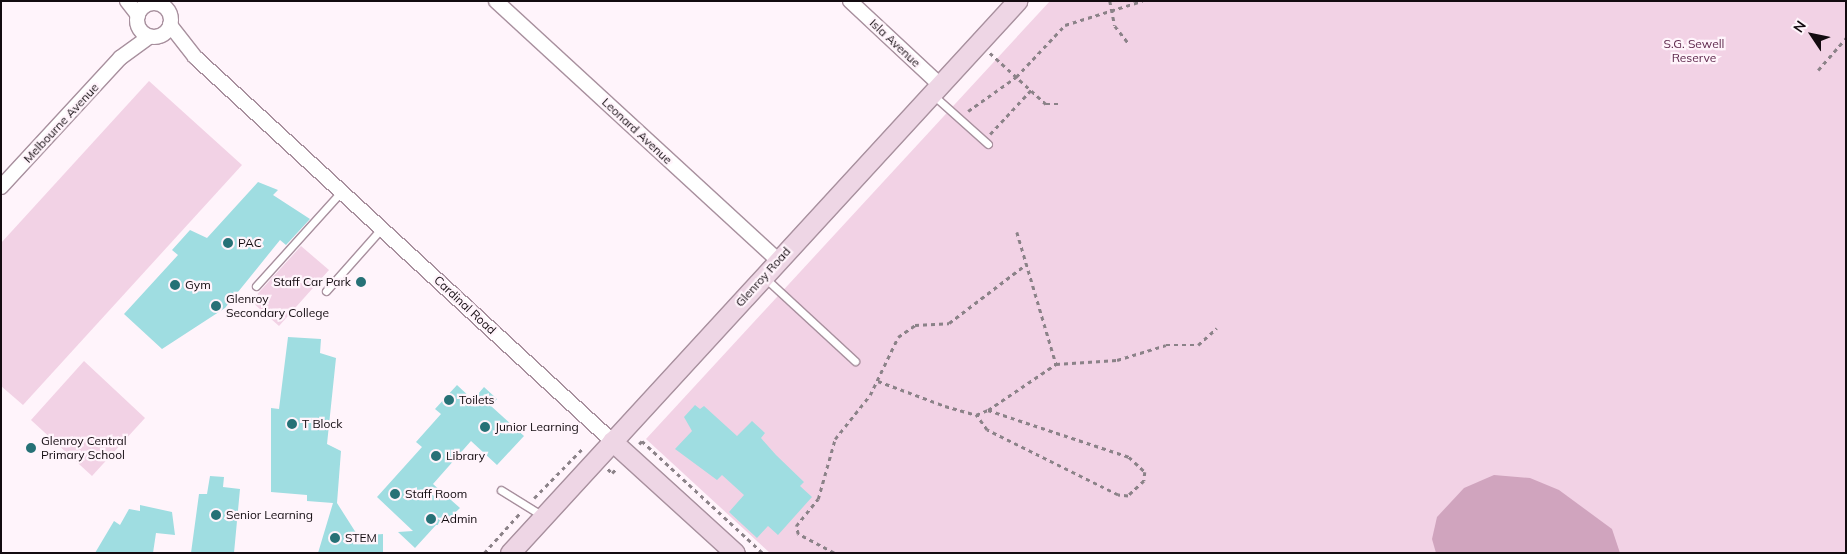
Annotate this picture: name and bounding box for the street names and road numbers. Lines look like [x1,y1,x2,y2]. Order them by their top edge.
street label: Isla Avenue [867,16,923,70]
street label: Melbourne Avenue [20,80,102,166]
street label: Leonard Avenue [599,95,675,167]
street label: Glenroy Road [733,244,793,310]
street label: Cardinal Road [431,273,499,337]

